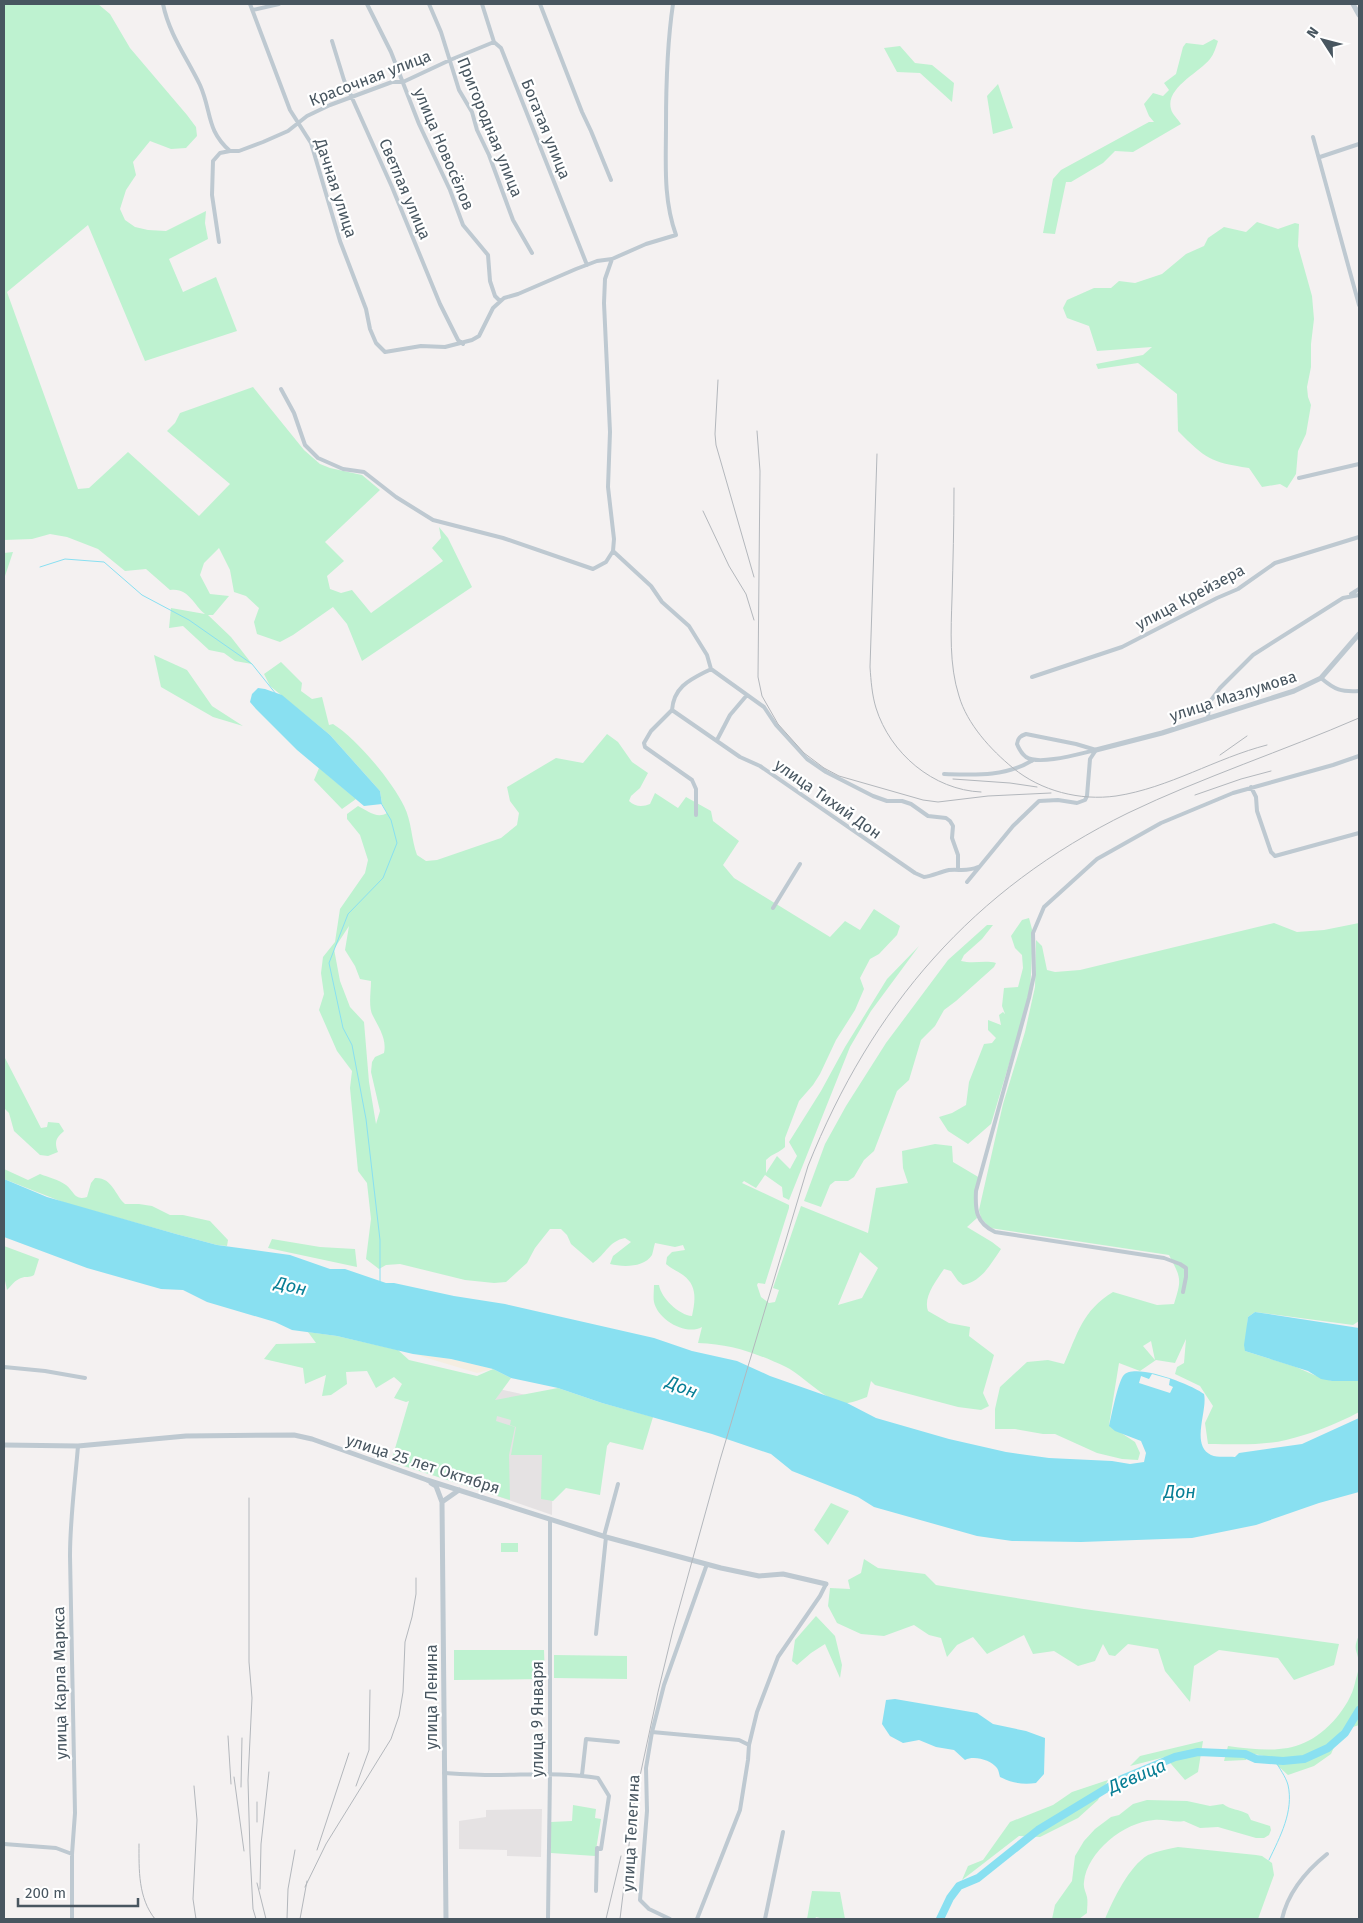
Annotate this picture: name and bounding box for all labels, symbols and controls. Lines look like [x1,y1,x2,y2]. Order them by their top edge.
north arrow [1298,15,1348,65]
text: N [1303,24,1322,41]
street label: Красочная улица [306,46,434,110]
street label: Пригородная улица [453,54,527,200]
street label: Богатая улица [517,76,575,182]
street label: улица Новосёлов [410,85,478,213]
street label: Дачная улица [311,135,361,240]
street label: Светлая улица [375,136,435,242]
street label: улица Крейзера [1132,560,1248,634]
street label: улица Мазлумова [1167,666,1299,726]
street label: улица Тихий Дон [771,755,885,843]
water label: Дон [271,1271,309,1301]
water label: Дон [661,1370,701,1403]
street label: улица 25 лет Октября [344,1430,502,1498]
water label: Дон [1162,1481,1196,1503]
street label: улица Карла Маркса [49,1606,71,1760]
street label: улица Ленина [422,1644,441,1750]
street label: улица 9 Января [528,1661,547,1777]
water label: Девица [1103,1754,1169,1799]
street label: улица Телегина [618,1774,644,1892]
scale bar [18,1876,138,1908]
text: 200 m [25,1884,66,1902]

